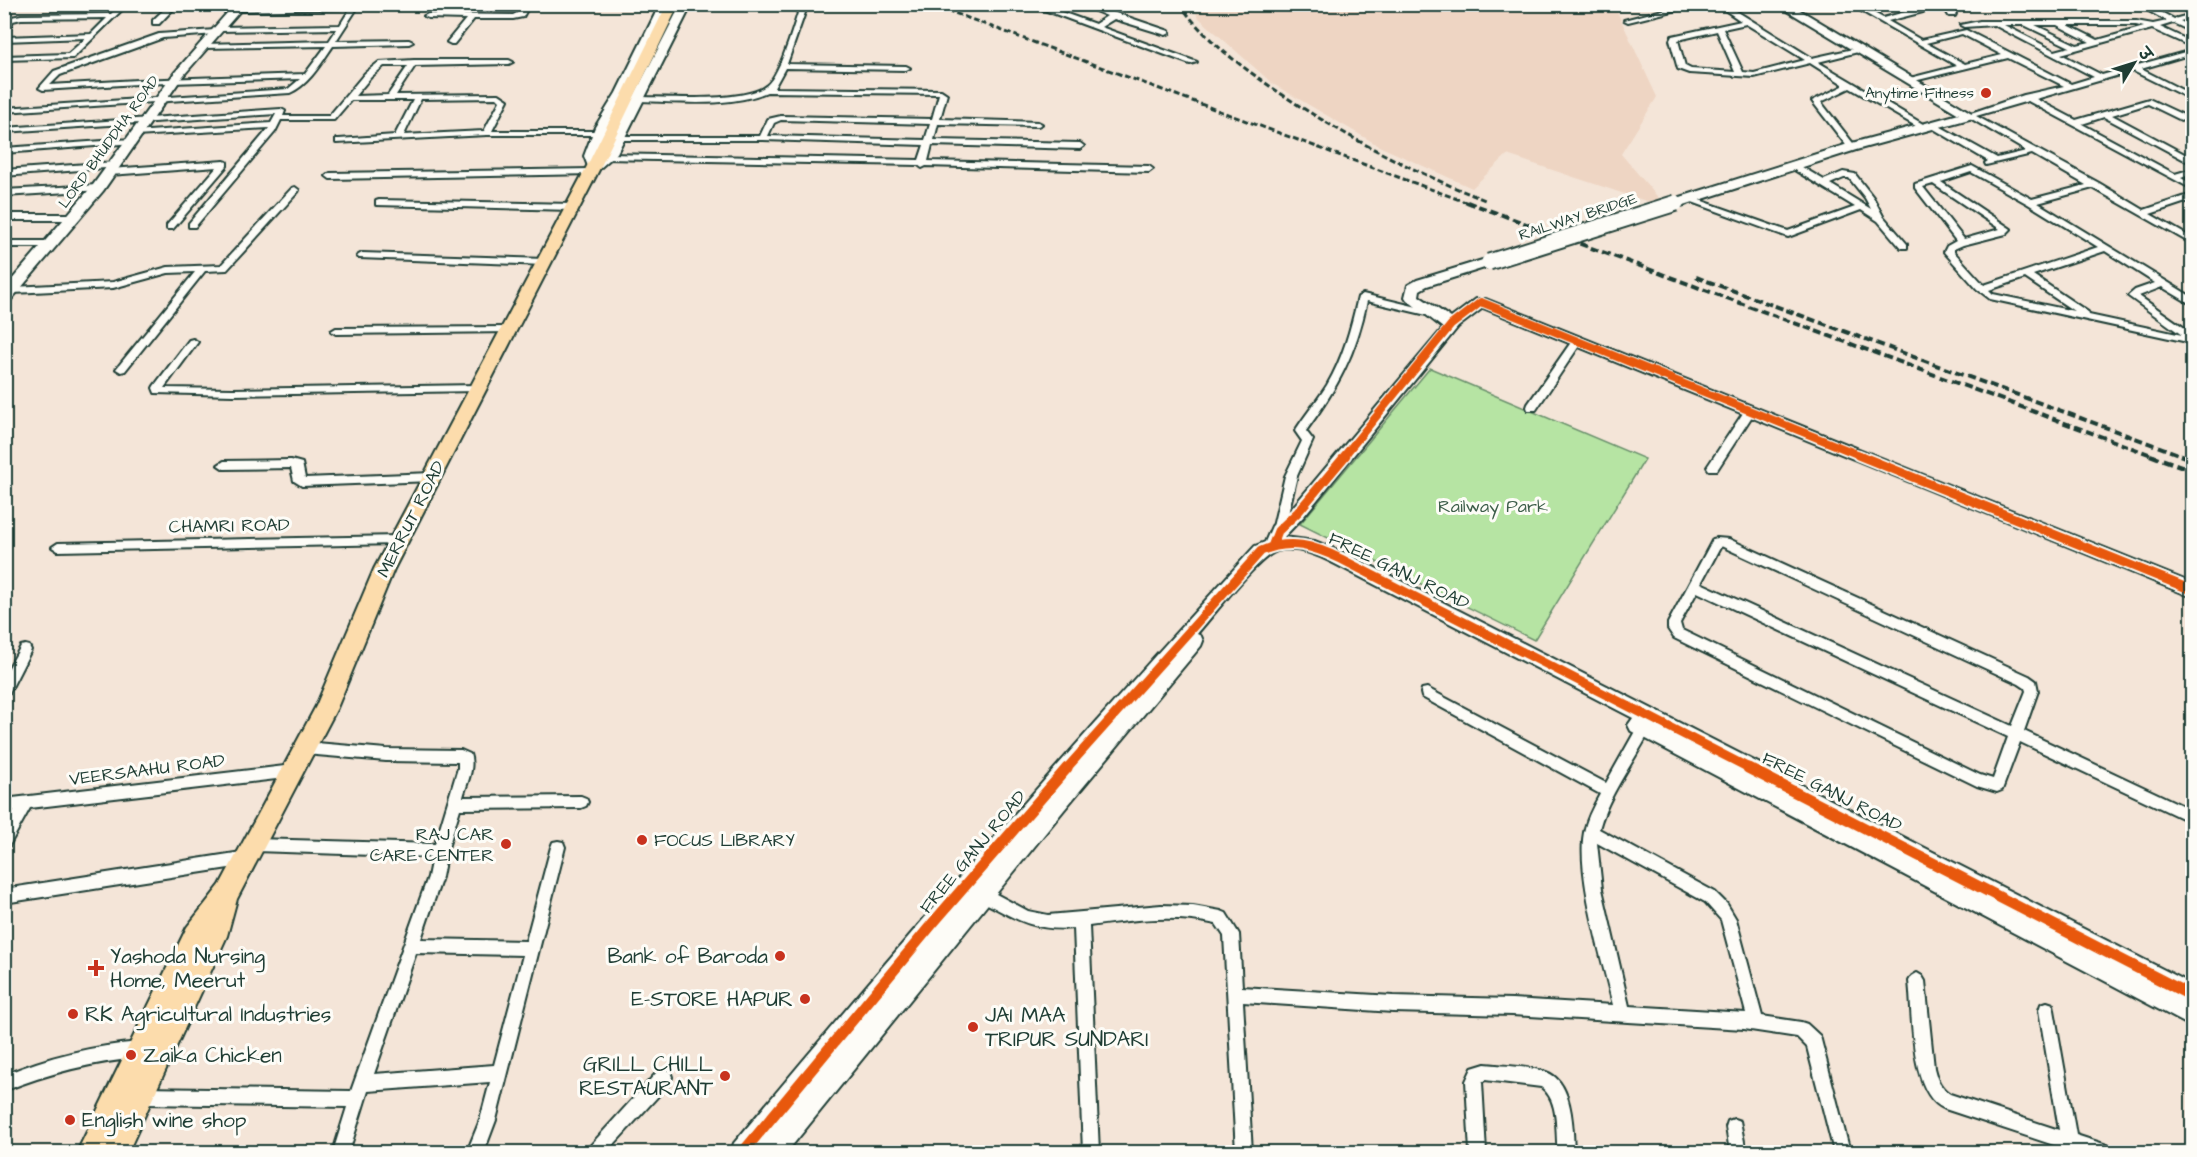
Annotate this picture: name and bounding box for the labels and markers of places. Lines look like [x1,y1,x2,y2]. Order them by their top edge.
place label: Anytime Fitness [1865,83,1974,105]
marker: Anytime Fitness [1979,86,1993,100]
place label: RAJ CAR CARE CENTER [370,822,494,868]
place label: FOCUS LIBRARY [654,828,795,853]
marker: FOCUS LIBRARY [635,833,649,847]
marker: RAJ CAR CARE CENTER [499,837,513,851]
place label: Yashoda Nursing Home, Meerut [110,942,265,995]
place label: Bank of Baroda [607,942,768,971]
marker: Bank of Baroda [773,949,787,963]
marker: Yashoda Nursing Home, Meerut [87,959,105,977]
place label: E-STORE HAPUR [631,985,793,1014]
marker: E-STORE HAPUR [798,992,812,1006]
place label: RK Agricultural Industries [85,1000,331,1031]
place label: JAI MAA TRIPUR SUNDARI [985,1001,1148,1054]
marker: RK Agricultural Industries [66,1007,80,1021]
marker: JAI MAA TRIPUR SUNDARI [966,1020,980,1034]
place label: Zaika Chicken [143,1041,282,1070]
marker: Zaika Chicken [124,1048,138,1062]
place label: GRILL CHILL RESTAURANT [579,1050,714,1103]
marker: GRILL CHILL RESTAURANT [718,1069,732,1083]
place label: English wine shop [82,1106,247,1137]
marker: English wine shop [63,1113,77,1127]

